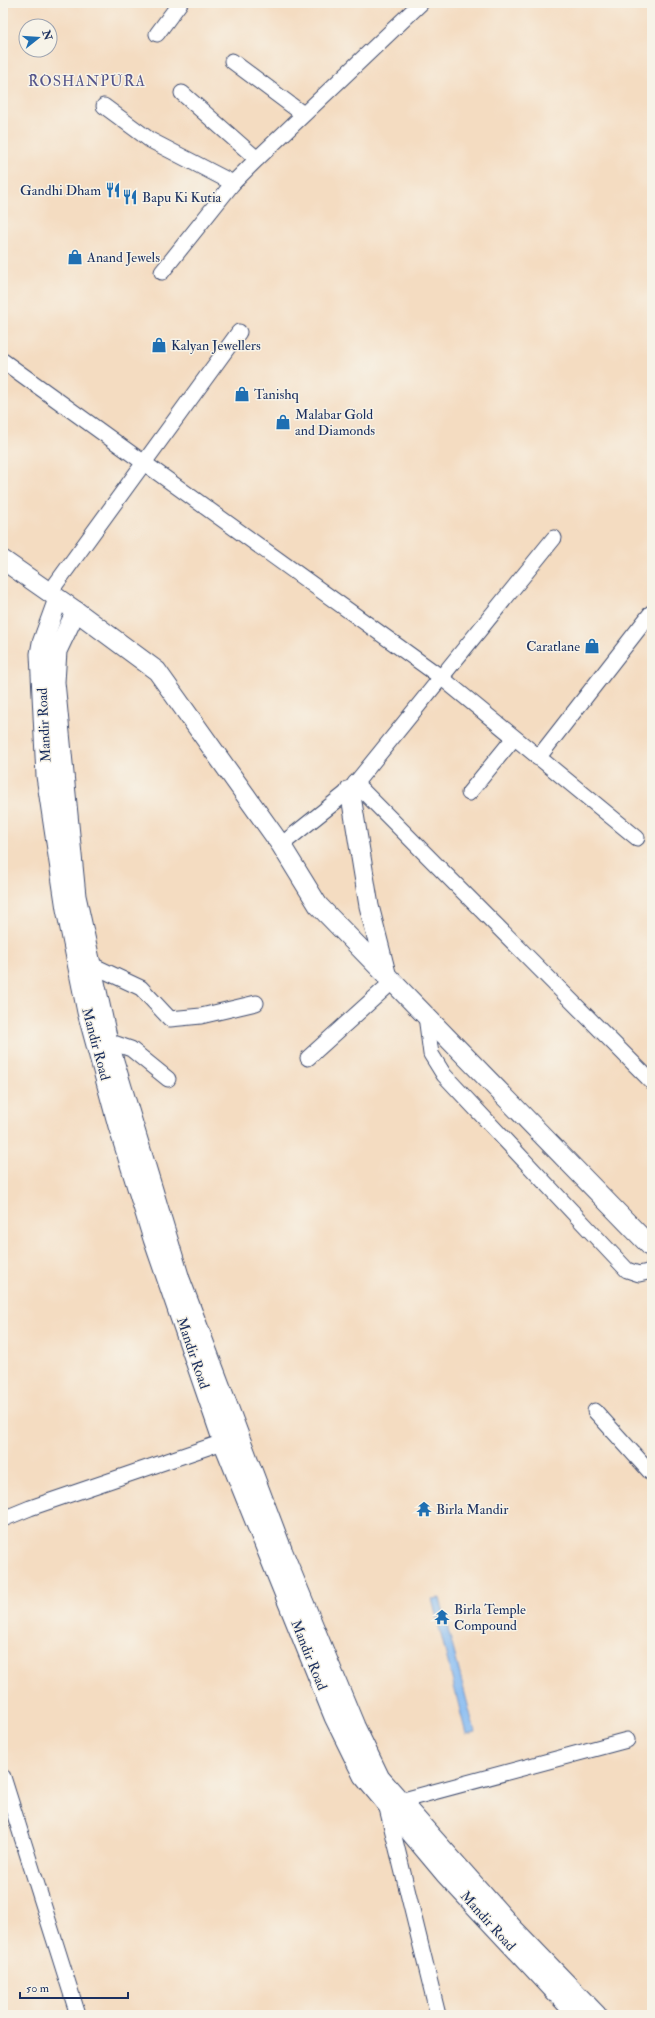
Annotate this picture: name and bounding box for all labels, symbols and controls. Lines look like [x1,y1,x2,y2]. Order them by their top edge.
north arrow [18,18,58,58]
text: N [39,28,55,43]
district label: ROSHANPURA [28,72,146,91]
restaurant icon: Gandhi Dham [104,181,122,199]
place label: Gandhi Dham [20,182,101,199]
restaurant icon: Bapu Ki Kutia [121,188,139,206]
place label: Bapu Ki Kutia [142,189,222,207]
shop icon: Anand Jewels [66,248,84,266]
place label: Anand Jewels [86,249,160,266]
shop icon: Kalyan Jewellers [150,336,168,354]
place label: Kalyan Jewellers [171,337,261,355]
shop icon: Tanishq [233,385,251,403]
place label: Tanishq [254,386,300,403]
place label: Malabar Gold and Diamonds [295,406,375,439]
shop icon: Malabar Gold and Diamonds [274,413,292,431]
shop icon: Caratlane [583,637,601,655]
place label: Caratlane [526,638,580,655]
street label: Mandir Road [34,687,54,763]
street label: Mandir Road [78,1006,114,1082]
street label: Mandir Road [173,1315,213,1391]
temple icon: Birla Mandir [415,1500,433,1518]
place label: Birla Mandir [436,1501,509,1518]
place label: Birla Temple Compound [454,1601,526,1635]
temple icon: Birla Temple Compound [433,1608,451,1626]
street label: Mandir Road [287,1617,331,1693]
street label: Mandir Road [457,1888,519,1954]
scale bar [20,1974,128,2000]
text: 50 m [26,1981,50,1996]

